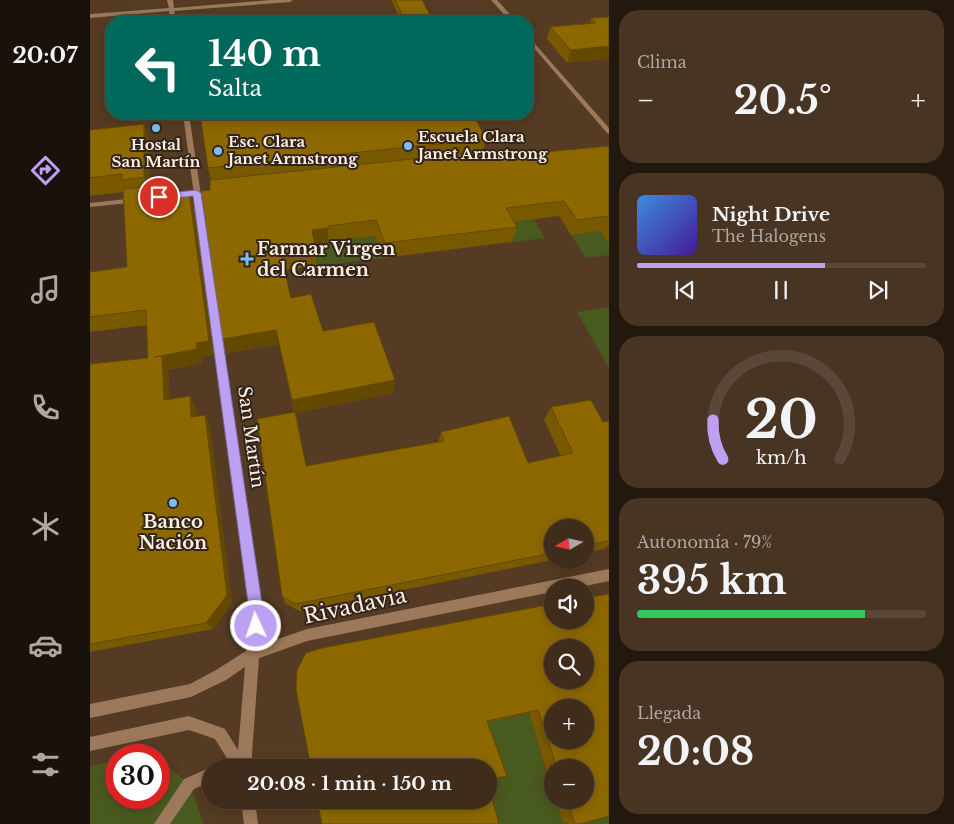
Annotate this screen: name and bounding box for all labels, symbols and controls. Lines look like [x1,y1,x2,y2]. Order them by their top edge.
text: 140 m [208,32,321,75]
icon: left [125,35,190,100]
text: 20:07 [12,42,78,69]
text: Clima [637,52,687,72]
text: Salta [208,75,262,102]
text: 20.5° [734,77,832,124]
text: − [637,83,655,118]
text: + [911,83,926,118]
marker: Hostal San Martín [150,122,162,134]
place label: Escuela Clara Janet Armstrong [415,127,548,163]
place label: Esc. Clara Janet Armstrong [225,132,358,168]
place label: Hostal San Martín [112,135,200,171]
marker: Escuela Clara Janet Armstrong [402,140,414,152]
marker: Esc. Clara Janet Armstrong [212,145,224,157]
icon: directions [28,153,63,188]
pin [138,176,180,218]
icon: arrive [145,183,173,211]
text: Night Drive [712,203,830,226]
text: The Halogens [712,226,826,246]
place label: Farmar Virgen del Carmen [257,238,395,281]
marker: Farmar Virgen del Carmen [241,253,253,265]
icon: music [28,272,63,307]
icon: previous [671,276,699,304]
icon: pause [767,276,795,304]
icon: next [864,276,892,304]
street label: San Martín [233,385,269,489]
text: 20 [745,388,818,452]
icon: phone [28,390,63,425]
text: km/h [756,447,807,469]
marker: Banco Nación [167,497,179,509]
icon: climate [28,509,63,544]
place label: Banco Nación [139,511,207,554]
north arrow [544,519,594,569]
map controls [544,519,594,809]
text: Autonomía · 79% [637,532,772,552]
text: 395 km [637,557,787,604]
button: sound [544,579,594,629]
street label: Rivadavia [301,582,409,630]
position arrow [229,599,281,651]
icon: car [28,628,63,663]
button: search [544,639,594,689]
button: + [544,699,594,749]
text: Llegada [637,703,701,723]
text: 20:08 [637,728,754,775]
speed limit sign: 30 [105,744,170,809]
icon: filters [28,747,63,782]
button: − [544,759,594,809]
text: 20:08 · 1 min · 150 m [247,772,452,795]

